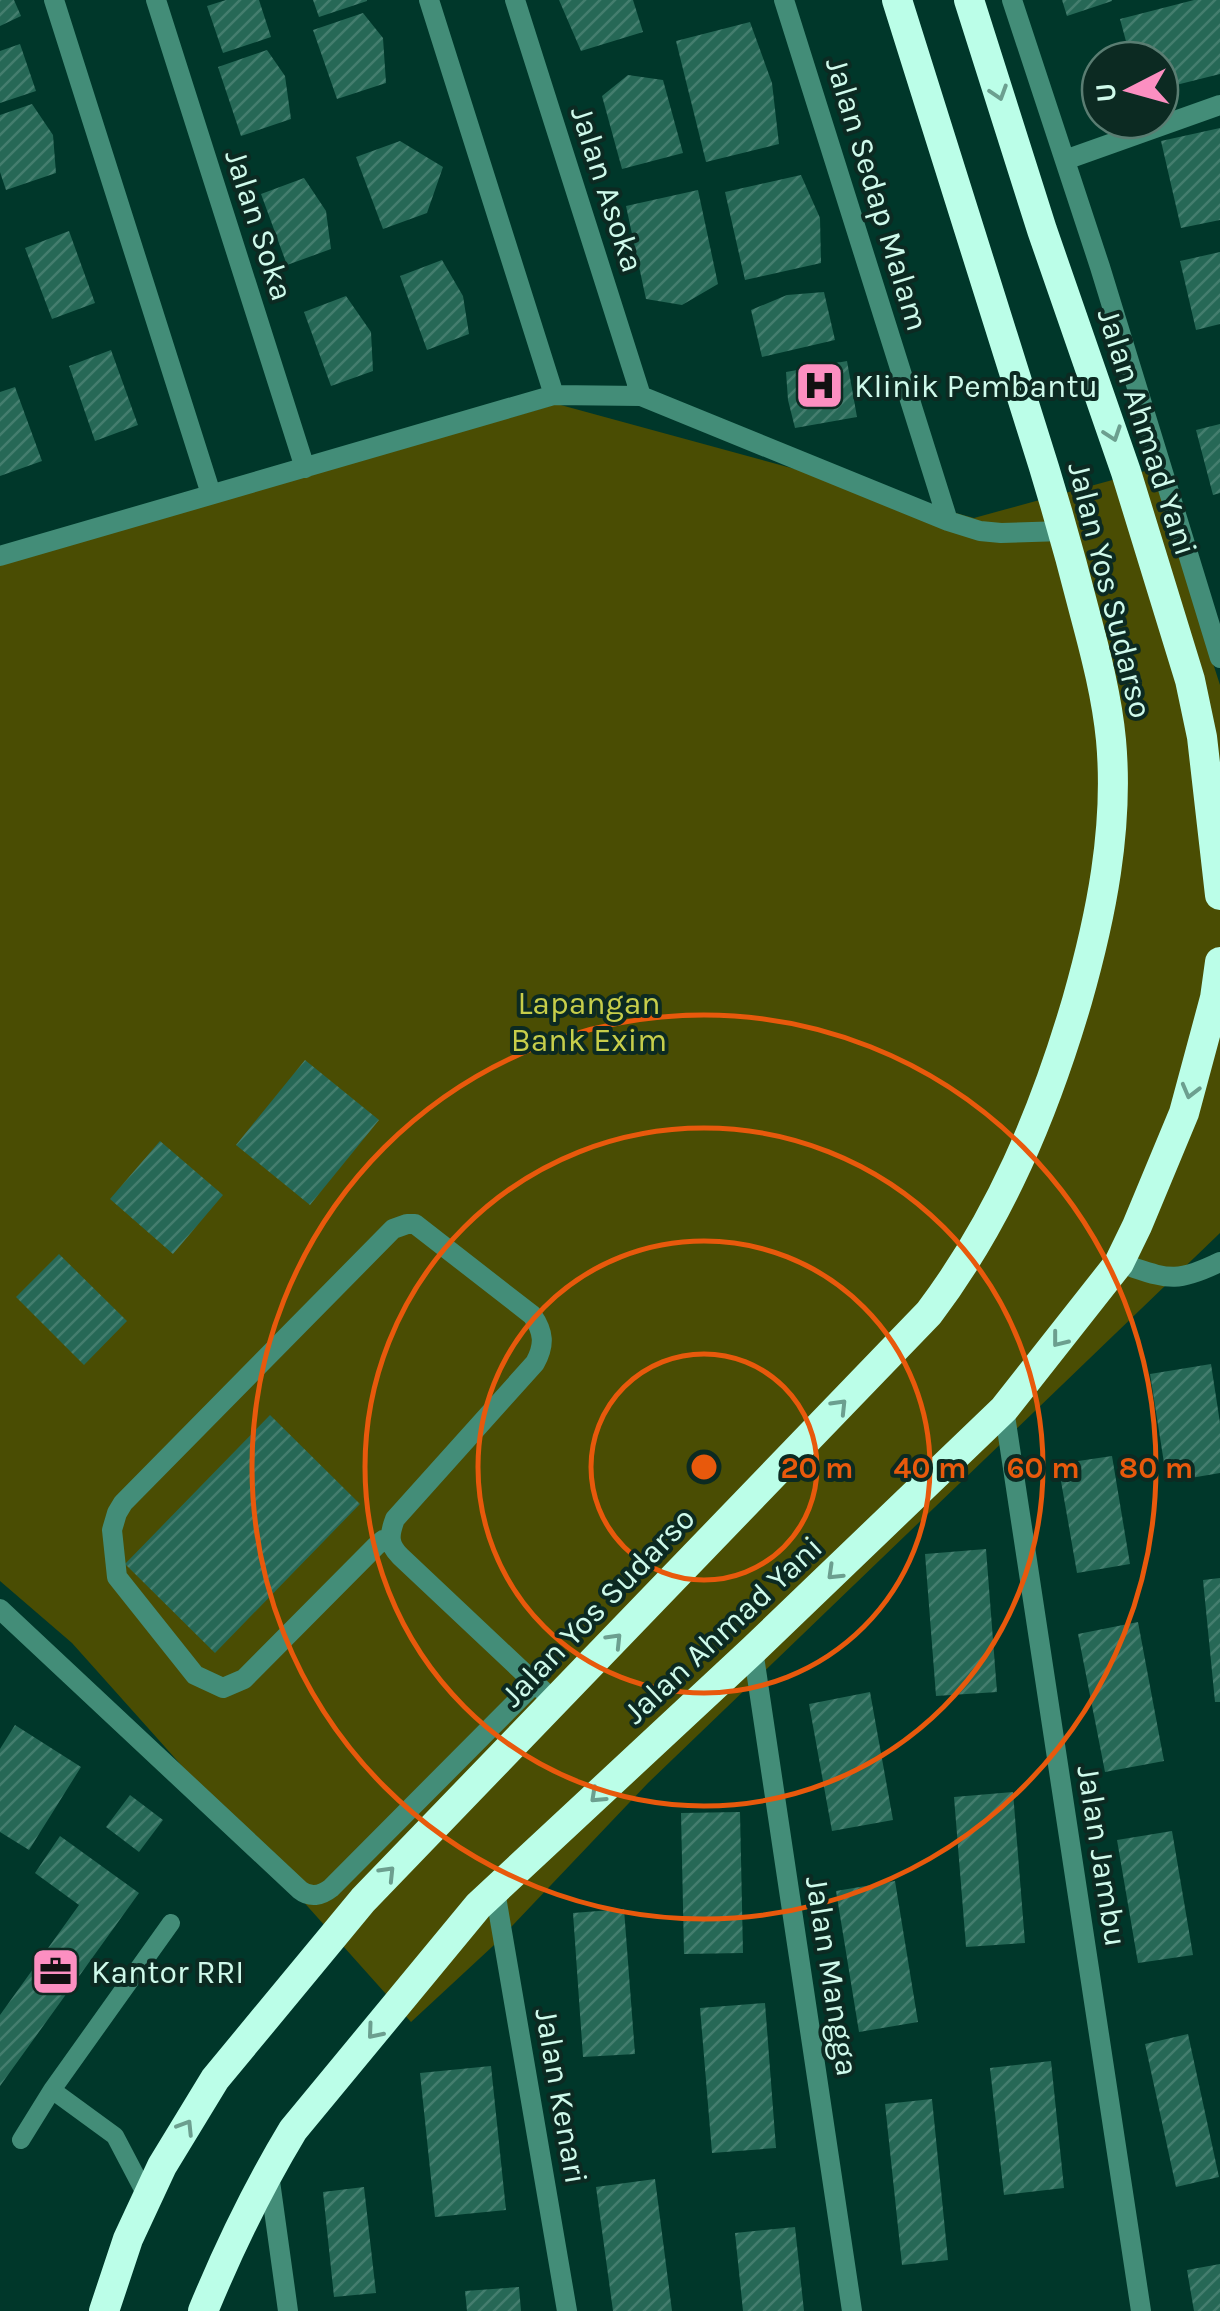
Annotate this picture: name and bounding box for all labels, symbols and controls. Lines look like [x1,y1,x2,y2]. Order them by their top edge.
north arrow [1080,40,1180,140]
street label: Jalan Sedap Malam [818,53,936,335]
text: U [1088,81,1123,104]
one-way arrow [987,84,1007,101]
street label: Jalan Asoka [563,101,651,277]
street label: Jalan Soka [217,145,301,305]
street label: Jalan Ahmad Yani [1090,304,1204,560]
hospital icon: Klinik Pembantu [793,360,845,412]
place label: Klinik Pembantu [854,368,1098,405]
one-way arrow [1101,425,1122,442]
street label: Jalan Yos Sudarso [1060,458,1160,722]
park label: Lapangan Bank Exim [511,985,667,1059]
one-way arrow [1181,1082,1202,1099]
one-way arrow [1053,1328,1070,1346]
one-way arrow [828,1399,846,1417]
centre of rings [686,1449,722,1485]
text: 20 m [780,1450,854,1486]
text: 40 m [894,1450,966,1486]
text: 60 m [1006,1450,1080,1486]
text: 80 m [1119,1450,1193,1486]
street label: Jalan Yos Sudarso [493,1500,703,1714]
street label: Jalan Ahmad Yani [616,1529,830,1731]
one-way arrow [827,1561,845,1579]
one-way arrow [603,1633,621,1652]
street label: Jalan Jambu [1069,1763,1135,1949]
one-way arrow [590,1784,609,1802]
one-way arrow [377,1867,395,1885]
street label: Jalan Mangga [798,1873,866,2079]
office icon: Kantor RRI [30,1946,82,1998]
place label: Kantor RRI [91,1954,244,1991]
street label: Jalan Kenari [527,2005,595,2187]
one-way arrow [368,2020,386,2038]
one-way arrow [174,2120,193,2138]

